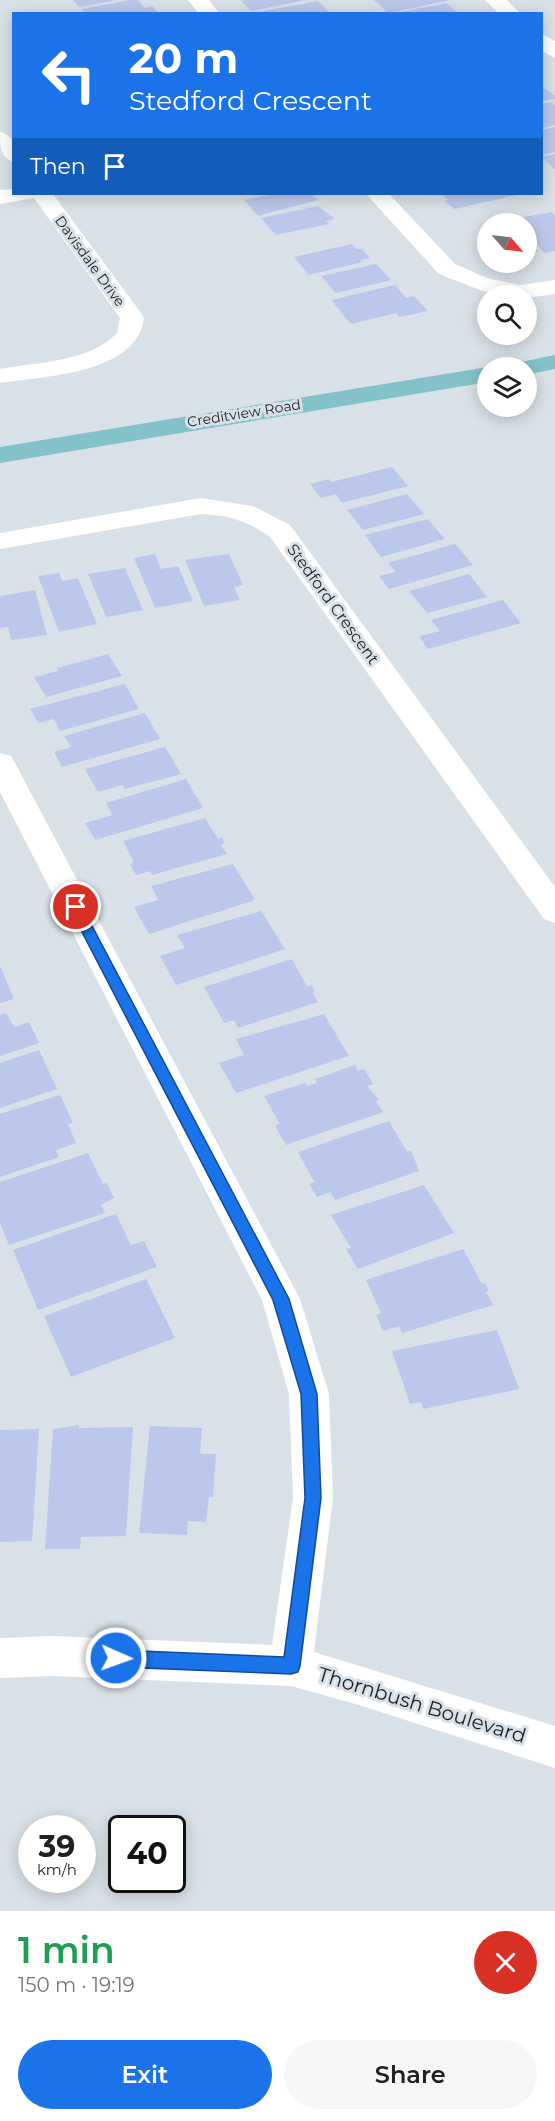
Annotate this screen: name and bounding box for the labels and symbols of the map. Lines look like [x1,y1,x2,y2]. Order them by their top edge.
street label: Davisdale Drive [51,212,129,310]
north arrow [477,213,537,273]
street label: Creditview Road [186,395,302,431]
street label: Stedford Crescent [283,540,383,668]
pin [50,881,101,932]
position arrow [84,1626,148,1690]
street label: Thornbush Boulevard [315,1662,529,1748]
speed limit sign: 40 [108,1815,186,1893]

